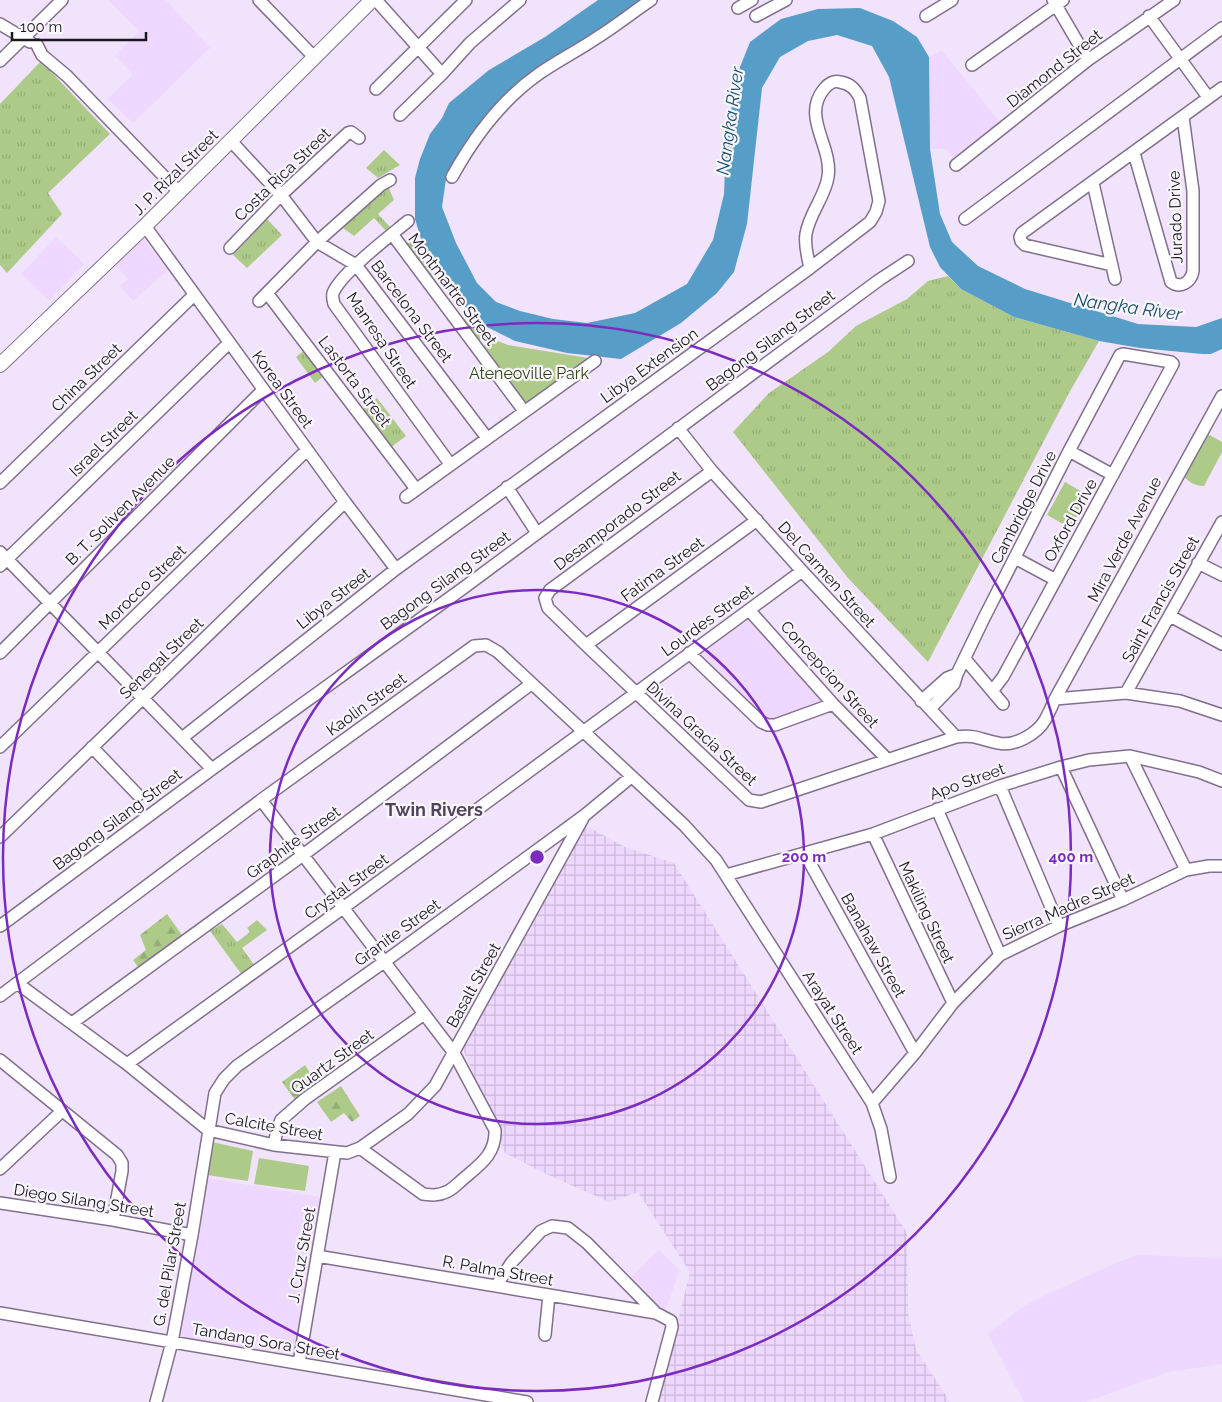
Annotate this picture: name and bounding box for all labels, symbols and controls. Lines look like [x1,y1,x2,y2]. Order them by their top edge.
scale bar [12,10,146,42]
text: 100 m [20,18,62,36]
street label: Diamond Street [1003,25,1106,111]
water label: Nangka River [712,65,748,176]
street label: Costa Rica Street [230,123,335,225]
street label: J. P. Rizal Street [129,125,222,219]
street label: Jurado Drive [1164,170,1187,264]
street label: Montmartre Street [404,229,501,350]
street label: Barcelona Street [367,256,457,367]
street label: Bagong Silang Street [702,285,839,395]
street label: Manresa Street [342,289,421,392]
water label: Nangka River [1073,289,1184,325]
street label: Libya Extension [597,324,702,407]
street label: Lastorta Street [314,332,395,431]
street label: China Street [47,339,126,416]
street label: Korea Street [248,347,317,432]
park label: Ateneoville Park [469,364,589,383]
street label: Israel Street [65,406,142,481]
street label: Cambridge Drive [987,447,1060,567]
street label: B. T. Soliven Avenue [62,452,179,569]
street label: Desamporado Street [550,466,685,574]
street label: Mira Verde Avenue [1083,473,1165,605]
street label: Oxford Drive [1040,475,1101,565]
street label: Del Carmen Street [774,517,880,632]
street label: Bagong Silang Street [377,526,514,634]
street label: Saint Francis Street [1118,532,1203,666]
street label: Fatima Street [617,533,708,606]
street label: Morocco Street [95,541,190,634]
street label: Libya Street [293,563,374,633]
street label: Lourdes Street [658,580,758,660]
street label: Senegal Street [116,613,208,703]
street label: Concepcion Street [777,617,883,732]
street label: Kaolin Street [323,669,410,740]
street label: Divina Gracia Street [642,677,761,790]
street label: Apo Street [927,759,1008,804]
street label: Bagong Silang Street [49,764,186,874]
district label: Twin Rivers [385,799,483,820]
street label: Graphite Street [243,802,344,883]
centre of rings [528,848,546,866]
text: 200 m [782,848,826,866]
text: 400 m [1049,848,1093,866]
street label: Crystal Street [301,849,393,923]
street label: Makiling Street [895,858,959,967]
street label: Sierra Madre Street [999,869,1138,944]
street label: Banahaw Street [837,890,910,1001]
street label: Granite Street [351,894,445,970]
street label: Basalt Street [442,939,505,1031]
street label: Arayat Street [799,967,867,1058]
street label: Quartz Street [287,1025,378,1098]
street label: Calcite Street [223,1109,325,1145]
street label: Diego Silang Street [12,1180,156,1221]
street label: G. del Pilar Street [149,1200,190,1328]
street label: J. Cruz Street [284,1205,319,1305]
street label: R. Palma Street [441,1251,556,1290]
street label: Tandang Sora Street [190,1319,342,1364]

